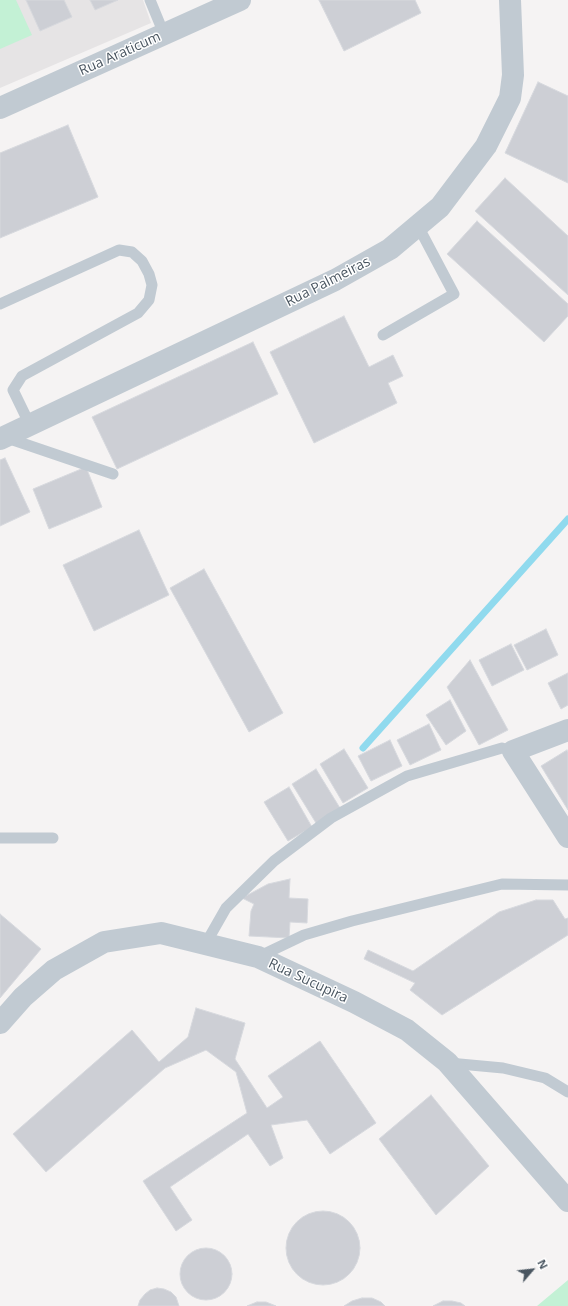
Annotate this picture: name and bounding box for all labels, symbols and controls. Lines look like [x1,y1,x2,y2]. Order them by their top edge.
street label: Rua Araticum [76,28,164,80]
street label: Rua Palmeiras [283,253,373,311]
street label: Rua Sucupira [266,955,350,1007]
north arrow [512,1250,552,1290]
text: N [534,1257,552,1272]

